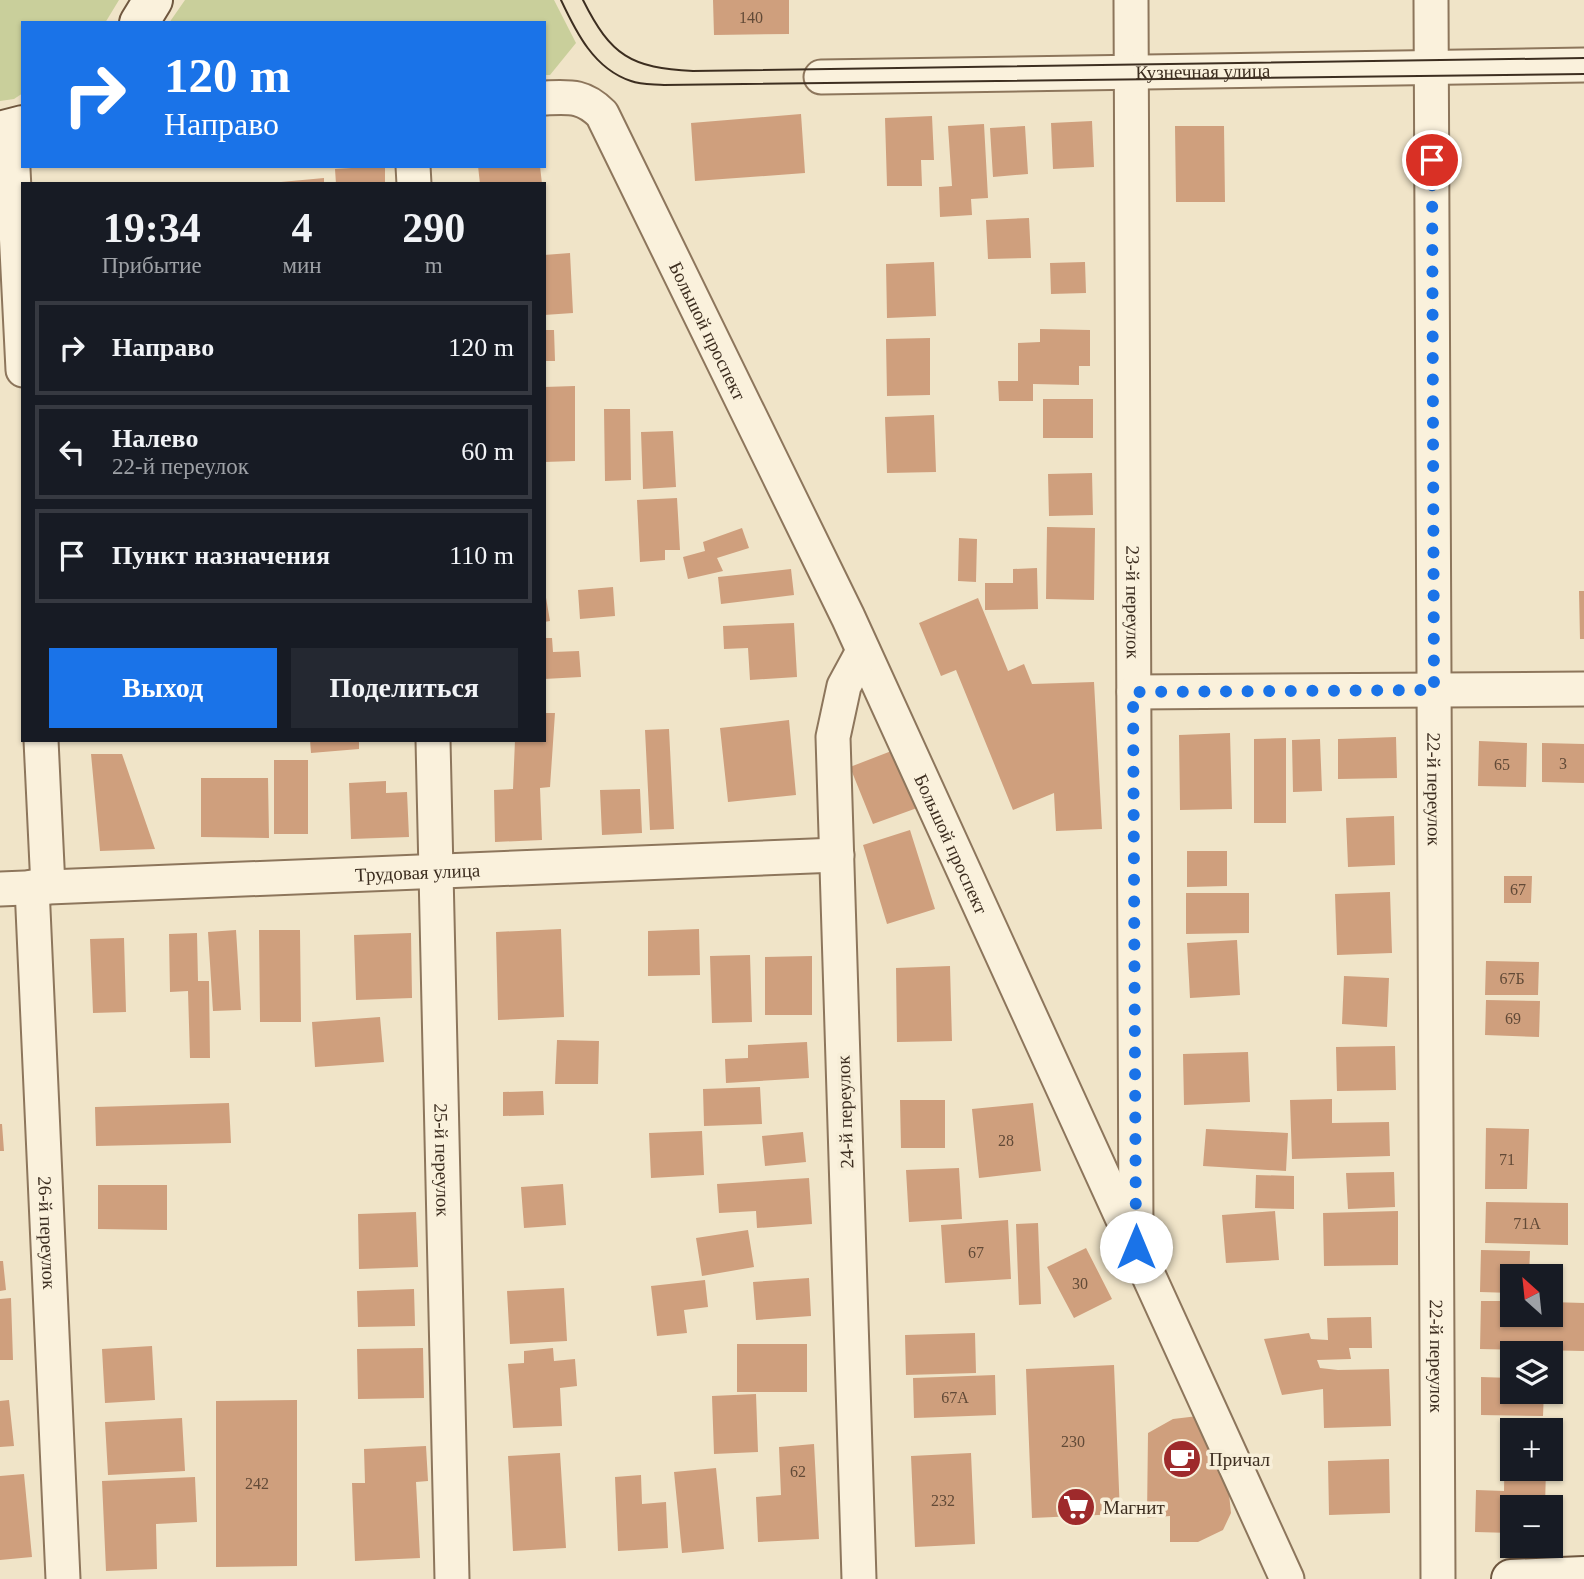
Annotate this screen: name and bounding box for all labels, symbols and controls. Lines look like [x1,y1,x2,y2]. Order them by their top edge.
house number: 140 [739,9,763,26]
text: 120 m [164,48,291,103]
icon: right [49,49,140,140]
street label: Кузнечная улица [1135,59,1271,83]
text: Направо [164,106,279,142]
pin [1402,130,1462,190]
icon: arrive [1413,141,1451,179]
text: 19:34 [103,205,201,251]
text: 4 [292,205,313,251]
text: 290 [402,205,465,251]
text: Прибытие [102,253,202,278]
text: мин [282,253,322,278]
text: m [425,253,443,278]
street label: Большой проспект [665,258,751,404]
icon: right [53,329,91,367]
text: Направо [112,333,214,362]
text: 120 m [448,333,514,362]
text: Налево [112,424,198,453]
icon: left [53,433,91,471]
text: 60 m [461,437,514,466]
text: 22-й переулок [112,454,249,479]
icon: arrive [53,537,91,575]
text: Пункт назначения [112,541,330,570]
text: 110 m [449,541,514,570]
street label: 23-й переулок [1123,545,1144,659]
button: Выход [49,648,277,728]
button: Поделиться [291,648,518,728]
street label: 22-й переулок [1424,732,1445,846]
house number: 3 [1559,755,1567,772]
house number: 65 [1494,756,1510,773]
street label: Большой проспект [911,771,993,918]
street label: Трудовая улица [355,859,481,885]
house number: 67 [1510,881,1526,898]
house number: 67Б [1499,970,1525,987]
house number: 69 [1505,1010,1521,1027]
street label: 24-й переулок [833,1054,857,1169]
street label: 25-й переулок [431,1103,454,1217]
house number: 28 [998,1132,1014,1149]
house number: 71 [1499,1151,1515,1168]
street label: 26-й переулок [34,1176,61,1290]
position arrow [1099,1210,1173,1284]
house number: 71А [1513,1215,1541,1232]
house number: 67 [968,1244,984,1261]
north arrow [1500,1264,1563,1326]
map controls [1500,1264,1563,1558]
house number: 30 [1072,1275,1088,1292]
street label: 22-й переулок [1426,1299,1448,1413]
button: layers [1500,1341,1563,1404]
house number: 67А [941,1389,969,1406]
button: + [1500,1418,1563,1481]
house number: 230 [1061,1433,1085,1450]
cafe icon: Причал [1161,1438,1203,1480]
place label: Причал [1209,1449,1271,1470]
house number: 62 [790,1463,806,1480]
house number: 242 [245,1475,269,1492]
supermarket icon: Магнит [1055,1486,1097,1528]
house number: 232 [931,1492,955,1509]
button: − [1500,1495,1563,1558]
place label: Магнит [1103,1497,1165,1518]

